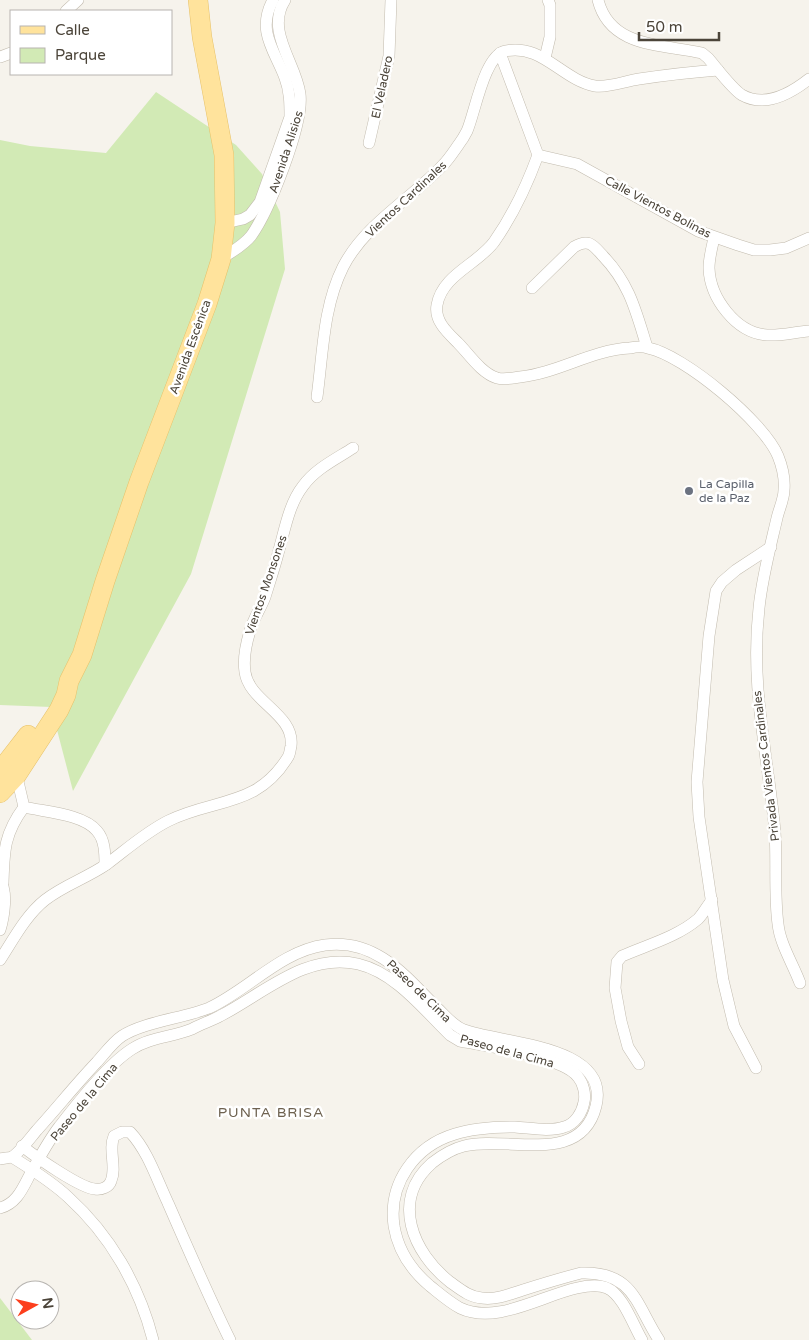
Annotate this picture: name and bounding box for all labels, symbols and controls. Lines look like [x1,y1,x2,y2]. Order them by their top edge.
legend [10,10,172,75]
scale bar [639,10,719,42]
text: 50 m [646,18,683,36]
text: Calle [55,21,90,39]
text: Parque [55,46,106,64]
street label: El Veladero [368,54,396,120]
street label: Avenida Alisios [266,109,306,195]
street label: Vientos Cardinales [363,158,450,240]
street label: Calle Vientos Bolinas [603,173,714,241]
street label: Avenida Escénica [166,298,214,396]
place label: La Capilla de la Paz [699,477,754,505]
marker: La Capilla de la Paz [683,485,695,497]
street label: Vientos Monsones [242,533,290,637]
street label: Privada Vientos Cardinales [750,690,782,842]
street label: Paseo de Cima [384,957,454,1025]
street label: Paseo de la Cima [458,1032,556,1070]
street label: Paseo de la Cima [47,1060,121,1144]
district label: PUNTA BRISA [218,1104,324,1121]
north arrow [10,1280,60,1330]
text: N [38,1297,57,1310]

